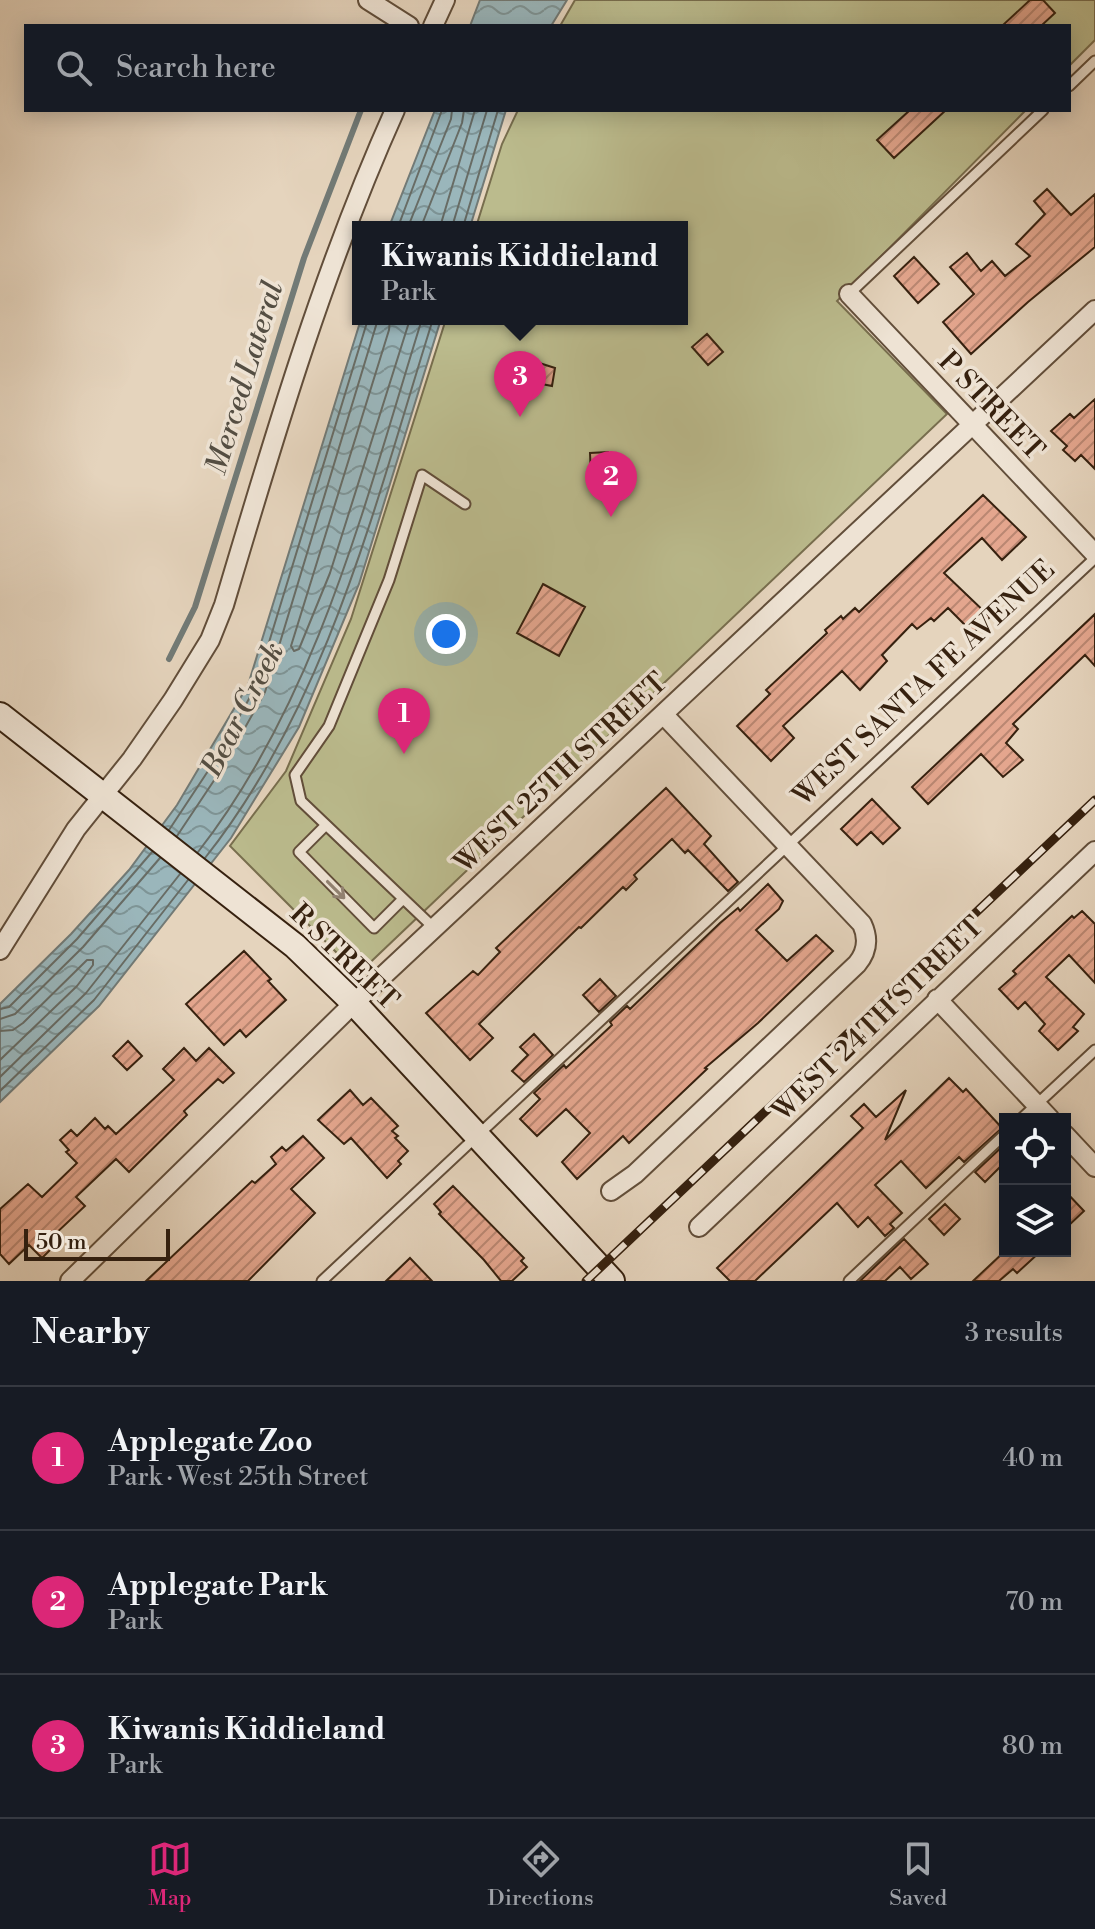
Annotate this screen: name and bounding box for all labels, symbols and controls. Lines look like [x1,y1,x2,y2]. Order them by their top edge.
search box [24,24,1071,112]
icon: search [52,46,96,90]
text: Search here [116,49,276,87]
popup [352,221,688,325]
text: Kiwanis Kiddieland [381,238,659,276]
text: Park [381,276,435,308]
water label: Merced Lateral [198,277,292,479]
street label: P STREET [930,344,1051,468]
pin: 3 [494,351,546,417]
pin: 2 [585,451,637,517]
street label: WEST SANTA FE AVENUE [785,552,1062,814]
your location [426,614,466,654]
water label: Bear Creek [192,636,293,784]
street label: WEST 25TH STREET [447,665,675,882]
pin: 1 [378,688,430,754]
one-way arrow [326,880,345,899]
street label: R STREET [282,897,406,1018]
street label: WEST 24TH STREET [764,909,991,1130]
map controls [999,1113,1071,1257]
button: locate [999,1113,1071,1185]
button: layers [999,1185,1071,1257]
scale bar [24,1225,170,1261]
text: 50 m [36,1229,87,1256]
text: Nearby [32,1312,150,1354]
text: 3 results [965,1317,1063,1349]
text: Applegate Zoo [108,1423,313,1461]
text: 1 [52,1442,64,1474]
text: 40 m [1002,1442,1063,1474]
text: Park · West 25th Street [108,1461,368,1493]
text: Applegate Park [108,1567,328,1605]
text: 2 [50,1586,66,1618]
text: 70 m [1005,1586,1063,1618]
text: Park [108,1605,162,1637]
text: Kiwanis Kiddieland [108,1711,386,1749]
text: 3 [50,1730,66,1762]
text: 80 m [1002,1730,1063,1762]
text: Park [108,1749,162,1781]
tab: Map [148,1837,192,1912]
tab: Directions [488,1837,594,1912]
tab: Saved [889,1837,947,1912]

